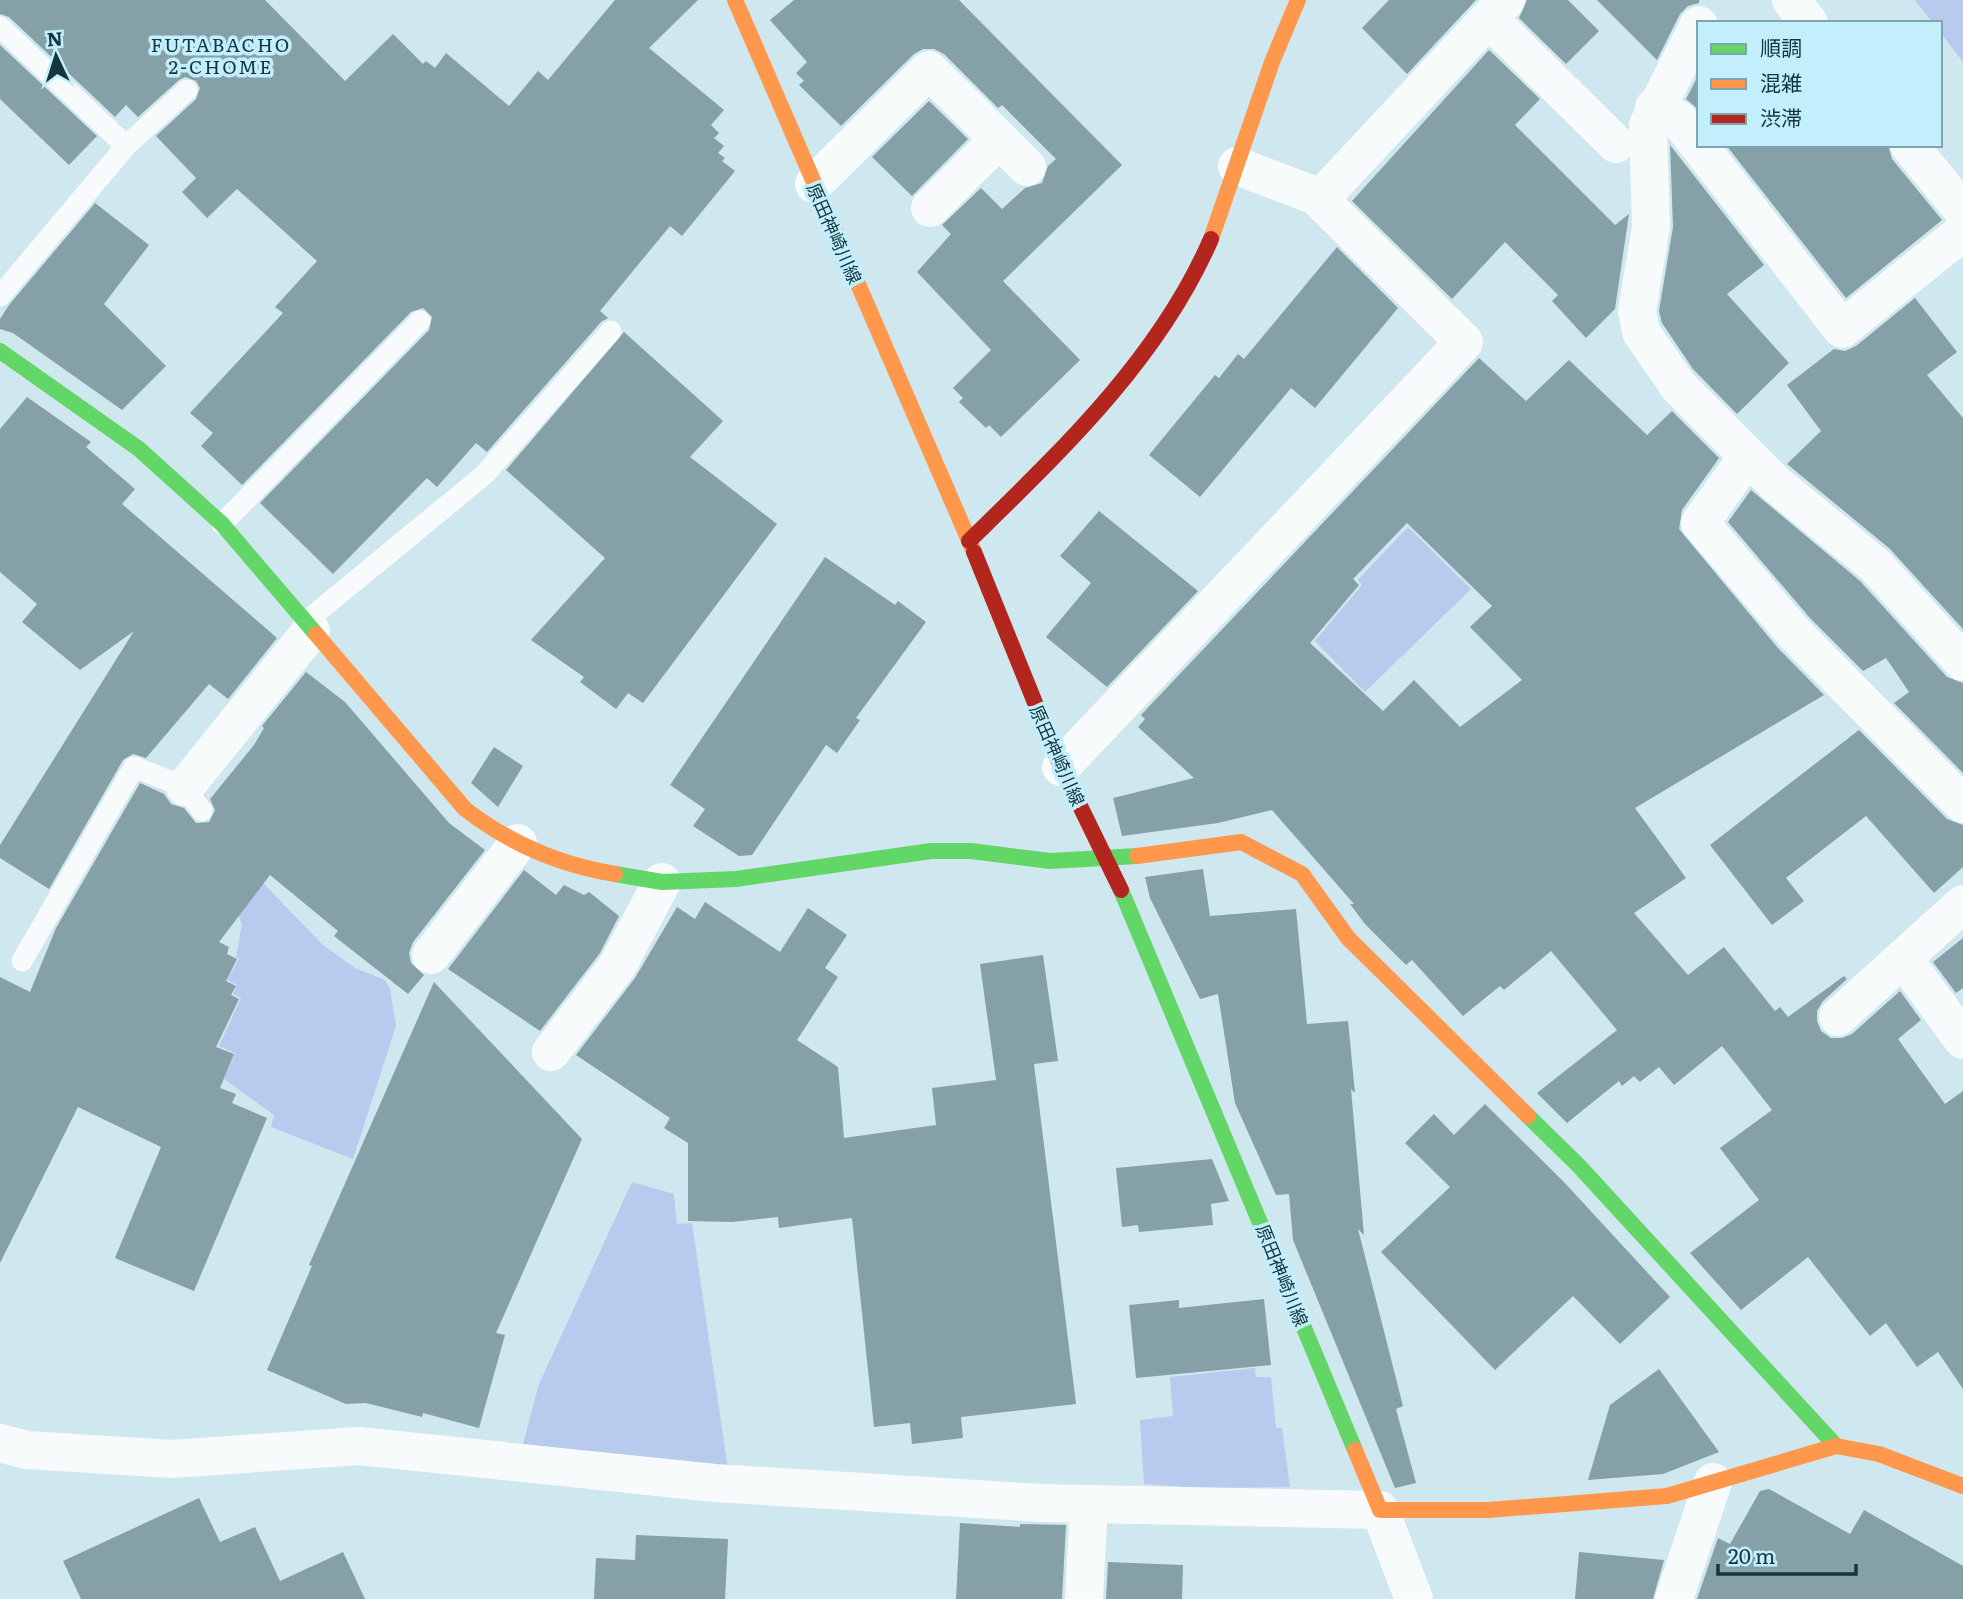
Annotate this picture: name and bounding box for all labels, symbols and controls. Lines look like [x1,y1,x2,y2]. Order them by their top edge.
north arrow [21,21,91,91]
legend [1697,21,1942,147]
text: N [46,24,64,53]
district label: FUTABACHO 2-CHOME [151,30,291,80]
text: 順調 [1760,31,1802,62]
text: 混雑 [1760,66,1802,97]
text: 渋滞 [1760,101,1802,132]
street label: 原田神崎川線 [801,178,869,288]
street label: 原田神崎川線 [1024,700,1092,810]
street label: 原田神崎川線 [1250,1220,1316,1330]
scale bar [1718,1532,1856,1576]
text: 20 m [1728,1539,1775,1570]

